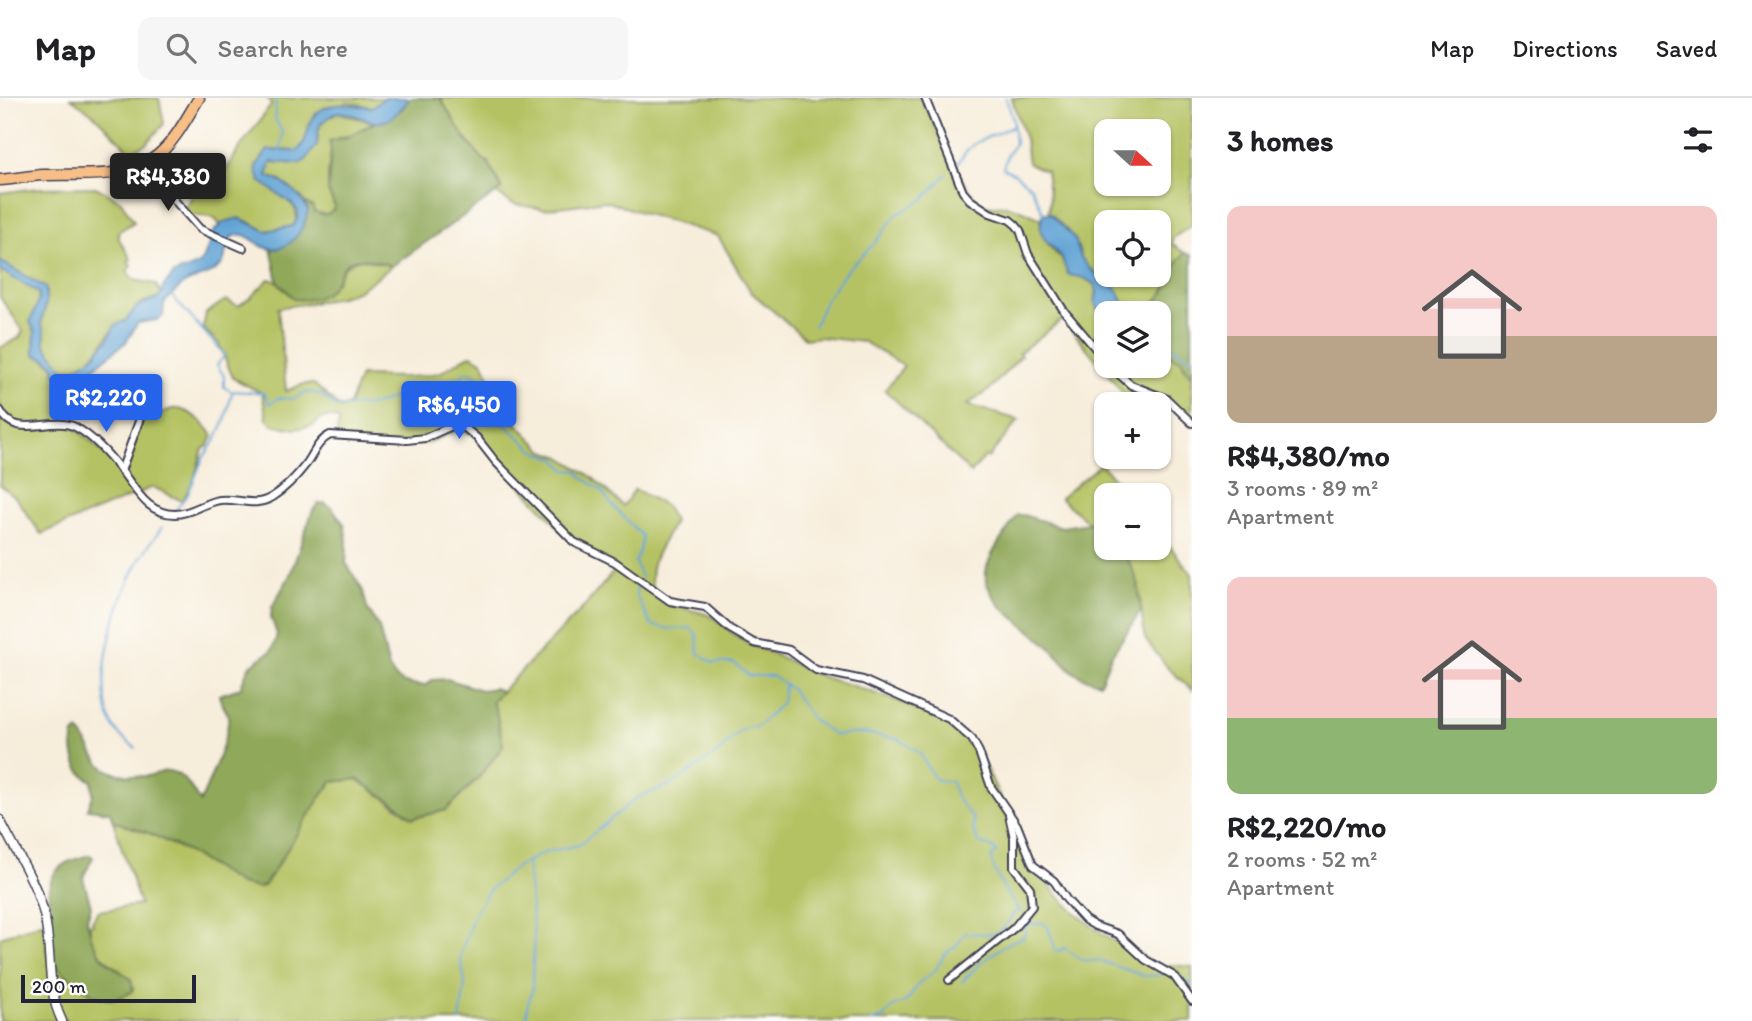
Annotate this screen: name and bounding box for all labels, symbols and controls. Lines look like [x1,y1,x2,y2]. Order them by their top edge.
search box [138,17,628,80]
text: Map [35,29,96,68]
icon: search [162,29,200,67]
text: Search here [218,32,348,64]
text: Map [1430,34,1474,63]
text: Directions [1512,34,1618,63]
text: Saved [1656,34,1717,63]
north arrow [1094,119,1171,196]
map controls [1094,119,1171,560]
icon: filters [1679,121,1717,159]
text: 3 homes [1227,122,1334,159]
pin: R$4,380 [103,153,233,213]
text: R$4,380 [126,162,210,190]
button: locate [1094,210,1171,287]
icon: home [1409,251,1535,377]
button: layers [1094,301,1171,378]
pin: R$2,220 [41,374,171,434]
pin: R$6,450 [394,382,524,441]
text: R$2,220 [65,383,147,411]
text: R$6,450 [417,390,501,418]
button: + [1094,392,1171,469]
text: R$4,380/mo [1227,437,1390,474]
text: 3 rooms · 89 m² [1227,474,1378,502]
button: − [1094,483,1171,560]
text: Apartment [1227,502,1334,530]
icon: home [1409,622,1535,748]
text: R$2,220/mo [1227,808,1386,845]
text: 2 rooms · 52 m² [1227,845,1377,873]
text: Apartment [1227,873,1334,901]
scale bar [21,972,196,1004]
text: 200 m [32,975,86,998]

